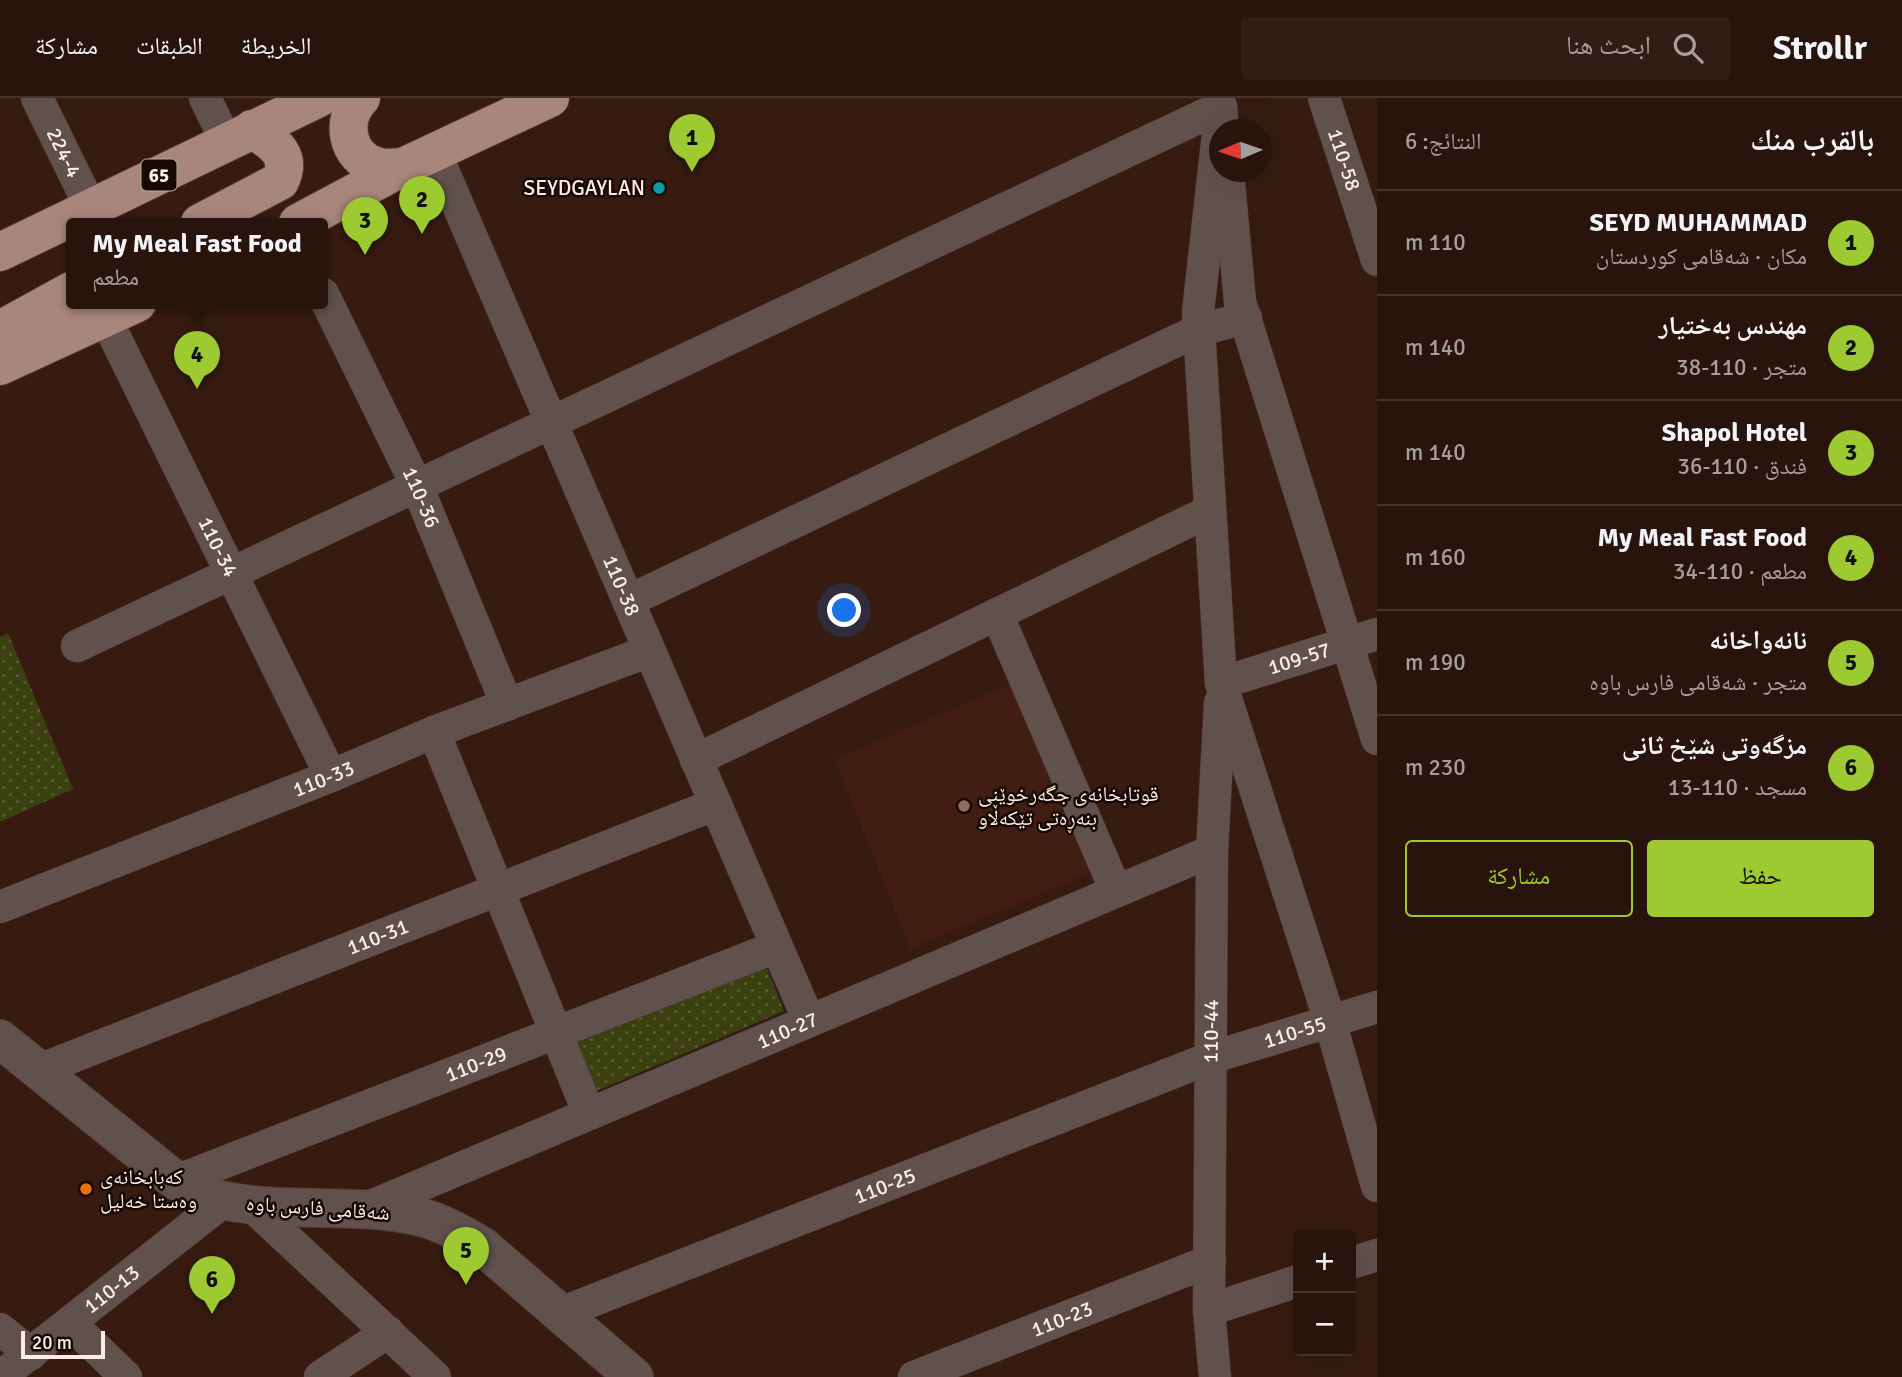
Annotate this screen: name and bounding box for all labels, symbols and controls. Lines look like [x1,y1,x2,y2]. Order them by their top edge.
search box [1241,17,1731,80]
text: Strollr [1773,28,1867,69]
icon: search [1669,29,1707,67]
text: ابحث هنا [1566,30,1651,62]
text: مشاركة [35,31,98,61]
text: الطبقات [136,31,203,61]
text: الخريطة [241,31,311,61]
pin: 1 [669,114,715,172]
north arrow [1209,119,1272,182]
text: بالقرب منك [1750,122,1874,159]
street label: 224-4 [41,123,87,182]
street label: 110-58 [1322,125,1367,194]
text: النتائج: 6 [1405,127,1481,156]
road number: 65 [142,159,176,190]
place label: SEYDGAYLAN [524,175,645,201]
pin: 2 [399,176,445,234]
marker: SEYDGAYLAN [651,180,667,196]
pin: 3 [342,197,388,255]
text: SEYD MUHAMMAD [1590,207,1807,239]
popup [66,218,328,309]
text: My Meal Fast Food [92,228,302,260]
text: 110 m [1405,228,1466,257]
text: 1 [1845,228,1857,257]
text: مكان · شەقامی کوردستان [1596,242,1807,271]
text: مطعم [92,263,139,292]
text: مهندس بەختیار [1659,310,1807,342]
pin: 4 [174,331,220,389]
text: 140 m [1405,333,1466,362]
text: 2 [1845,333,1857,362]
text: متجر · 110-38 [1676,353,1807,382]
text: Shapol Hotel [1662,417,1807,449]
text: 140 m [1405,438,1466,467]
text: 3 [1845,438,1857,467]
text: فندق · 110-36 [1678,452,1807,481]
street label: 110-36 [397,462,446,532]
street label: 110-34 [192,512,244,581]
text: My Meal Fast Food [1598,522,1807,554]
text: 160 m [1405,543,1466,572]
text: 4 [1845,543,1857,572]
street label: 110-38 [597,551,646,620]
text: مطعم · 110-34 [1673,557,1807,586]
your location [827,593,861,627]
text: نانەواخانە [1709,625,1807,657]
street label: 109-57 [1265,636,1334,680]
text: 190 m [1405,648,1466,677]
text: 5 [1845,648,1857,677]
text: متجر · شەقامی فارس باوە [1589,668,1807,697]
text: مزگەوتی شێخ ثانی [1622,730,1807,762]
text: 230 m [1405,753,1466,782]
text: 6 [1845,753,1857,782]
street label: 110-33 [289,755,358,803]
text: مسجد · 110-13 [1668,773,1807,802]
place label: قوتابخانەی جگەرخوێنی بنەڕەتی تێکەڵاو [978,781,1159,834]
marker: قوتابخانەی جگەرخوێنی بنەڕەتی تێکەڵاو [956,798,972,814]
button: مشاركة [1405,840,1633,917]
button: حفظ [1647,840,1874,917]
street label: 110-31 [343,913,412,961]
street label: 110-44 [1198,999,1224,1063]
street label: 110-27 [753,1006,822,1055]
street label: 110-55 [1260,1010,1329,1054]
street label: 110-29 [441,1040,511,1088]
street label: 110-25 [850,1162,919,1210]
place label: کەبابخانەی وەستا خەلیل [100,1164,197,1214]
marker: کەبابخانەی وەستا خەلیل [78,1181,94,1197]
street label: شەقامی فارس باوە [245,1190,391,1226]
pin: 5 [443,1227,489,1285]
map controls [1293,1230,1356,1356]
button: + [1293,1230,1356,1293]
pin: 6 [189,1256,235,1314]
street label: 110-13 [78,1259,145,1319]
button: − [1293,1293,1356,1356]
street label: 110-23 [1027,1295,1097,1343]
scale bar [21,1328,105,1360]
text: 20 m [32,1331,72,1355]

